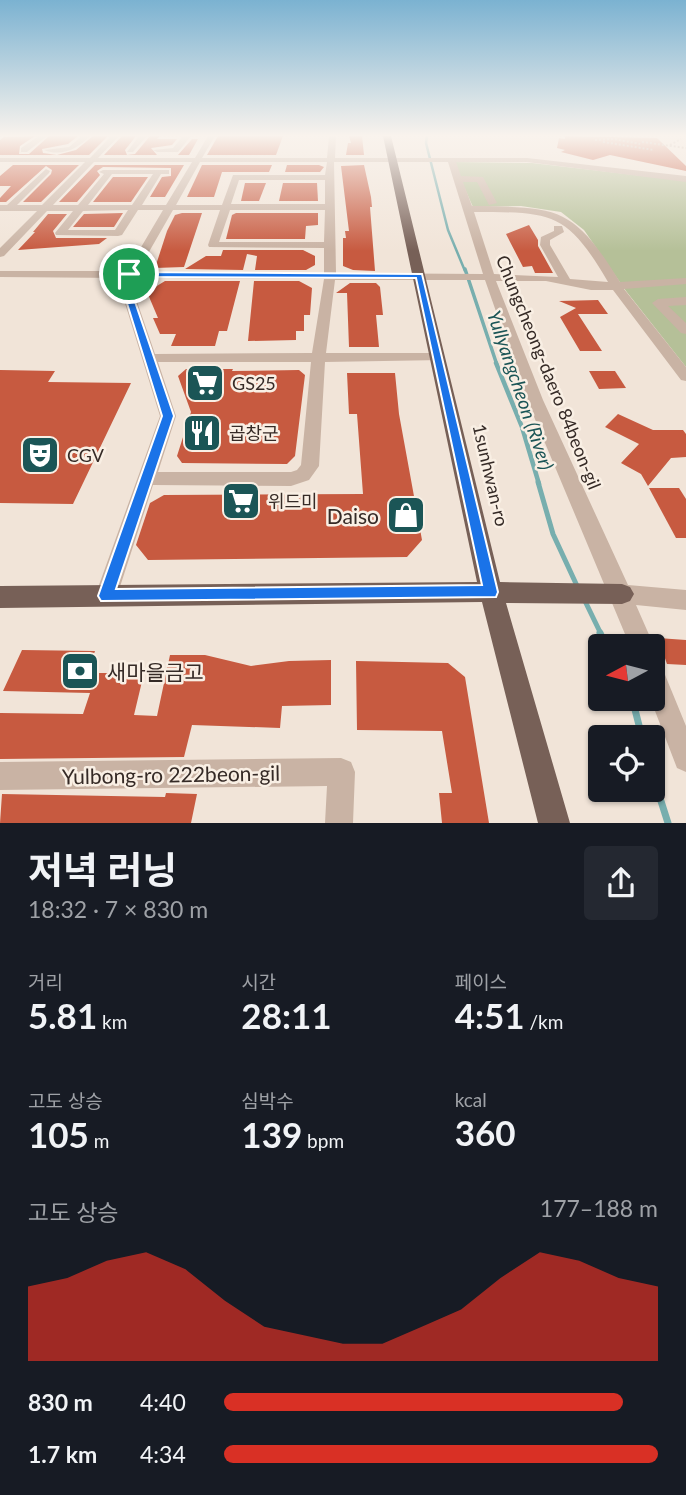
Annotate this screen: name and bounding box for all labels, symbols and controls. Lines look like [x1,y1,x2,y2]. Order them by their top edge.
pin [99,244,159,304]
street label: Chungcheong-daero 84beon-gil [492,252,606,492]
icon: arrive [110,255,148,293]
water label: Yullyangcheon (River) [483,307,559,473]
supermarket icon: GS25 [184,362,226,404]
place label: GS25 [232,372,276,394]
restaurant icon: 곱창군 [181,412,223,454]
place label: 곱창군 [229,422,279,444]
street label: 1sunhwan-ro [469,422,513,528]
theatre icon: CGV [19,434,61,476]
place label: CGV [67,444,105,466]
supermarket icon: 위드미 [220,480,262,522]
place label: 위드미 [268,490,318,512]
shop icon: Daiso [385,494,427,536]
place label: Daiso [327,503,379,528]
north arrow [588,634,665,710]
map controls [588,634,665,802]
bank icon: 새마을금고 [59,650,101,692]
place label: 새마을금고 [107,659,204,684]
button: locate [588,725,665,802]
street label: Yulbong-ro 222beon-gil [62,760,280,788]
text: 저녁 러닝 [28,846,177,892]
button: share [584,846,658,920]
text: 18:32 · 7 × 830 m [28,895,208,923]
text: 거리 [28,970,63,993]
text: 시간 [241,970,276,993]
text: 페이스 [455,970,507,993]
text: 5.81 [28,994,97,1036]
text: 28:11 [241,994,332,1036]
text: 4:51 [455,994,525,1036]
text: km [97,1010,127,1033]
text: /km [525,1010,563,1033]
text: kcal [455,1088,487,1111]
text: 고도 상승 [28,1089,103,1112]
text: 심박수 [241,1089,294,1112]
text: 360 [455,1111,516,1153]
text: 105 [28,1113,89,1155]
text: 139 [241,1113,302,1155]
text: m [89,1129,109,1152]
text: bpm [302,1129,344,1152]
text: 177–188 m [540,1194,658,1222]
text: 고도 상승 [28,1198,119,1226]
text: 830 m [28,1388,93,1416]
text: 4:40 [140,1388,186,1416]
text: 1.7 km [28,1440,97,1468]
text: 4:34 [140,1440,186,1468]

